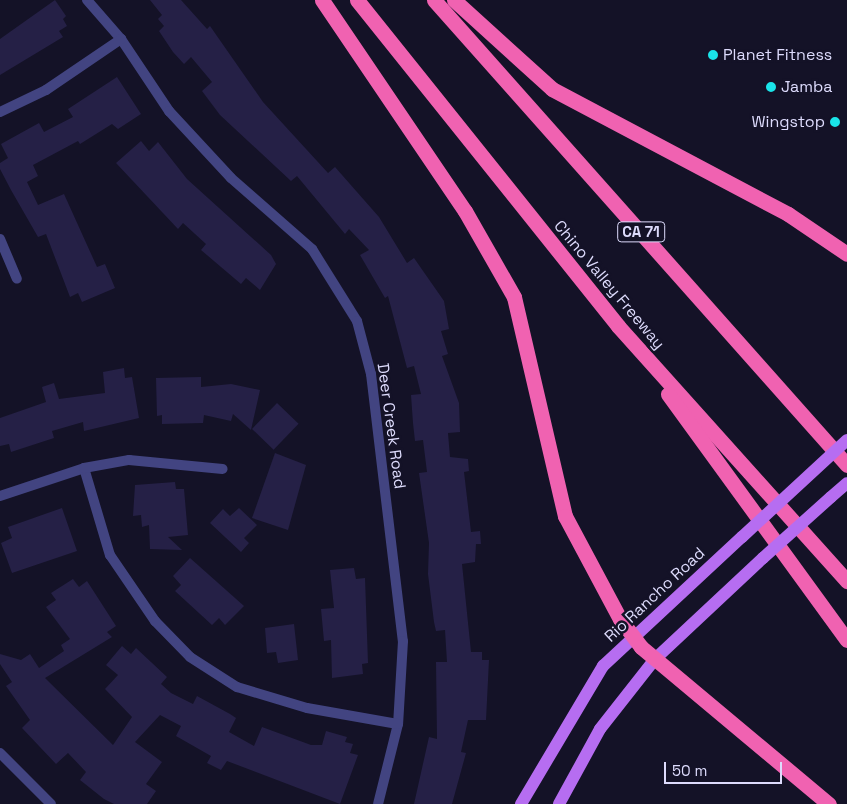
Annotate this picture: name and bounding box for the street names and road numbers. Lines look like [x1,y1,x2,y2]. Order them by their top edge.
street label: Chino Valley Freeway [550,217,668,353]
road number: CA 71 [616,220,666,244]
street label: Deer Creek Road [373,362,409,490]
street label: Rio Rancho Road [601,544,709,646]

